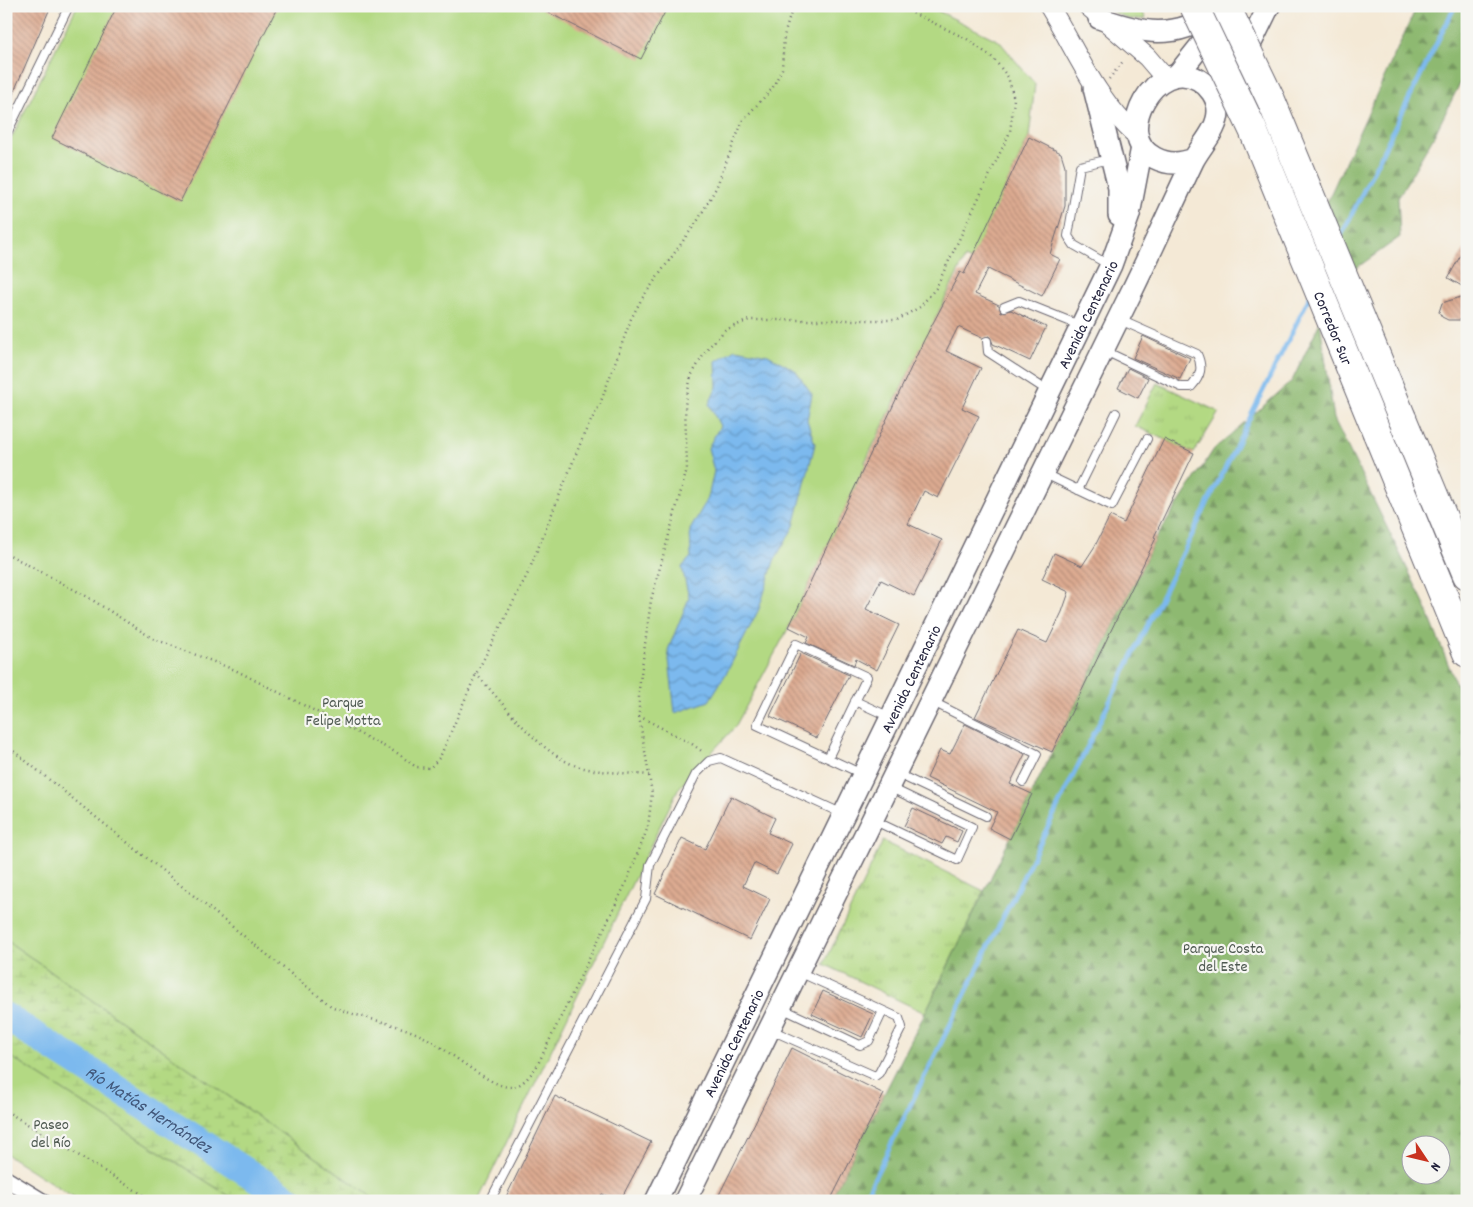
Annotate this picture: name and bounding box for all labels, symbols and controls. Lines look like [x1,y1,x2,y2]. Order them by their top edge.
street label: Avenida Centenario [1053,258,1126,373]
street label: Corredor Sur [1306,288,1357,369]
street label: Avenida Centenario [876,622,948,738]
park label: Parque Felipe Motta [306,692,381,733]
park label: Parque Costa del Este [1183,938,1264,979]
street label: Avenida Centenario [699,986,771,1102]
water label: Río Matías Hernández [79,1061,217,1162]
park label: Paseo del Río [31,1114,71,1155]
north arrow [1400,1134,1450,1184]
text: N [1425,1158,1445,1175]

